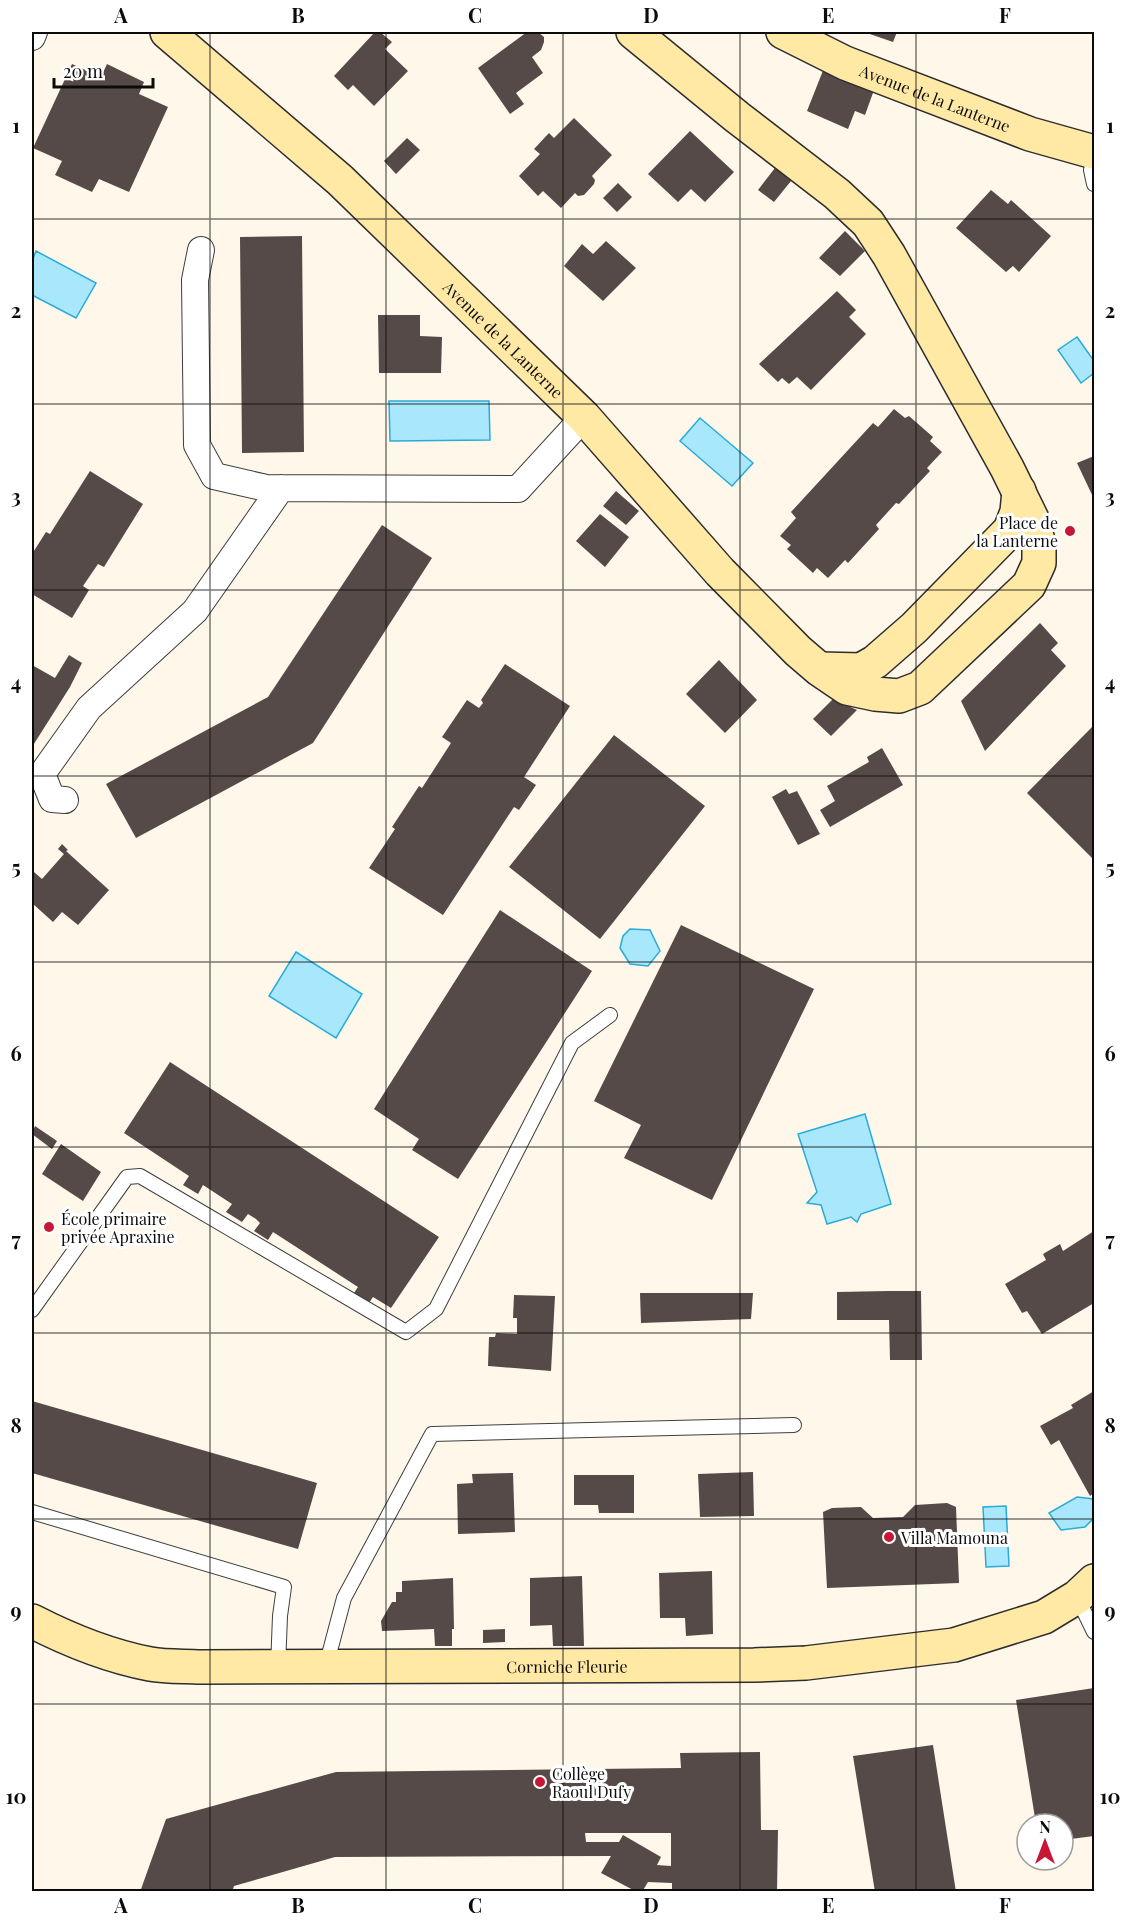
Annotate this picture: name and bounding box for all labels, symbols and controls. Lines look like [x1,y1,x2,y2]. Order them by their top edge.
text: A [113,1,128,28]
text: B [291,1,305,28]
text: C [468,1,482,28]
text: D [643,1,659,28]
text: E [822,1,834,28]
text: F [999,1,1011,28]
scale bar [54,51,153,89]
text: 20 m [63,59,103,83]
street label: Avenue de la Lanterne [856,59,1014,136]
text: 1 [12,111,20,138]
text: 1 [1106,111,1114,138]
street label: Avenue de la Lanterne [438,275,568,402]
text: 2 [11,296,21,323]
text: 2 [1105,296,1115,323]
text: 3 [11,482,21,509]
text: 3 [1105,482,1115,509]
place label: Place de la Lanterne [976,512,1058,551]
marker: Place de la Lanterne [1063,524,1077,538]
text: 4 [11,668,21,695]
text: 4 [1105,668,1115,695]
text: 5 [11,853,21,880]
text: 5 [1105,853,1115,880]
text: 6 [10,1039,22,1066]
text: 6 [1104,1039,1116,1066]
place label: École primaire privée Apraxine [61,1208,175,1247]
marker: École primaire privée Apraxine [42,1220,56,1234]
text: 7 [11,1225,21,1252]
text: 7 [1105,1225,1115,1252]
text: 8 [10,1411,22,1438]
text: 8 [1104,1411,1116,1438]
place label: Villa Mamouna [900,1527,1008,1548]
marker: Villa Mamouna [882,1530,896,1544]
text: 9 [10,1596,22,1623]
text: 9 [1104,1596,1116,1623]
street label: Corniche Fleurie [506,1655,628,1676]
place label: Collège Raoul Dufy [552,1763,631,1802]
marker: Collège Raoul Dufy [533,1775,547,1789]
text: 10 [6,1782,26,1809]
text: 10 [1100,1782,1120,1809]
north arrow [1015,1812,1075,1872]
text: N [1039,1816,1051,1837]
text: A [113,1891,128,1918]
text: B [291,1891,305,1918]
text: C [468,1891,482,1918]
text: D [643,1891,659,1918]
text: E [822,1891,834,1918]
text: F [999,1891,1011,1918]

